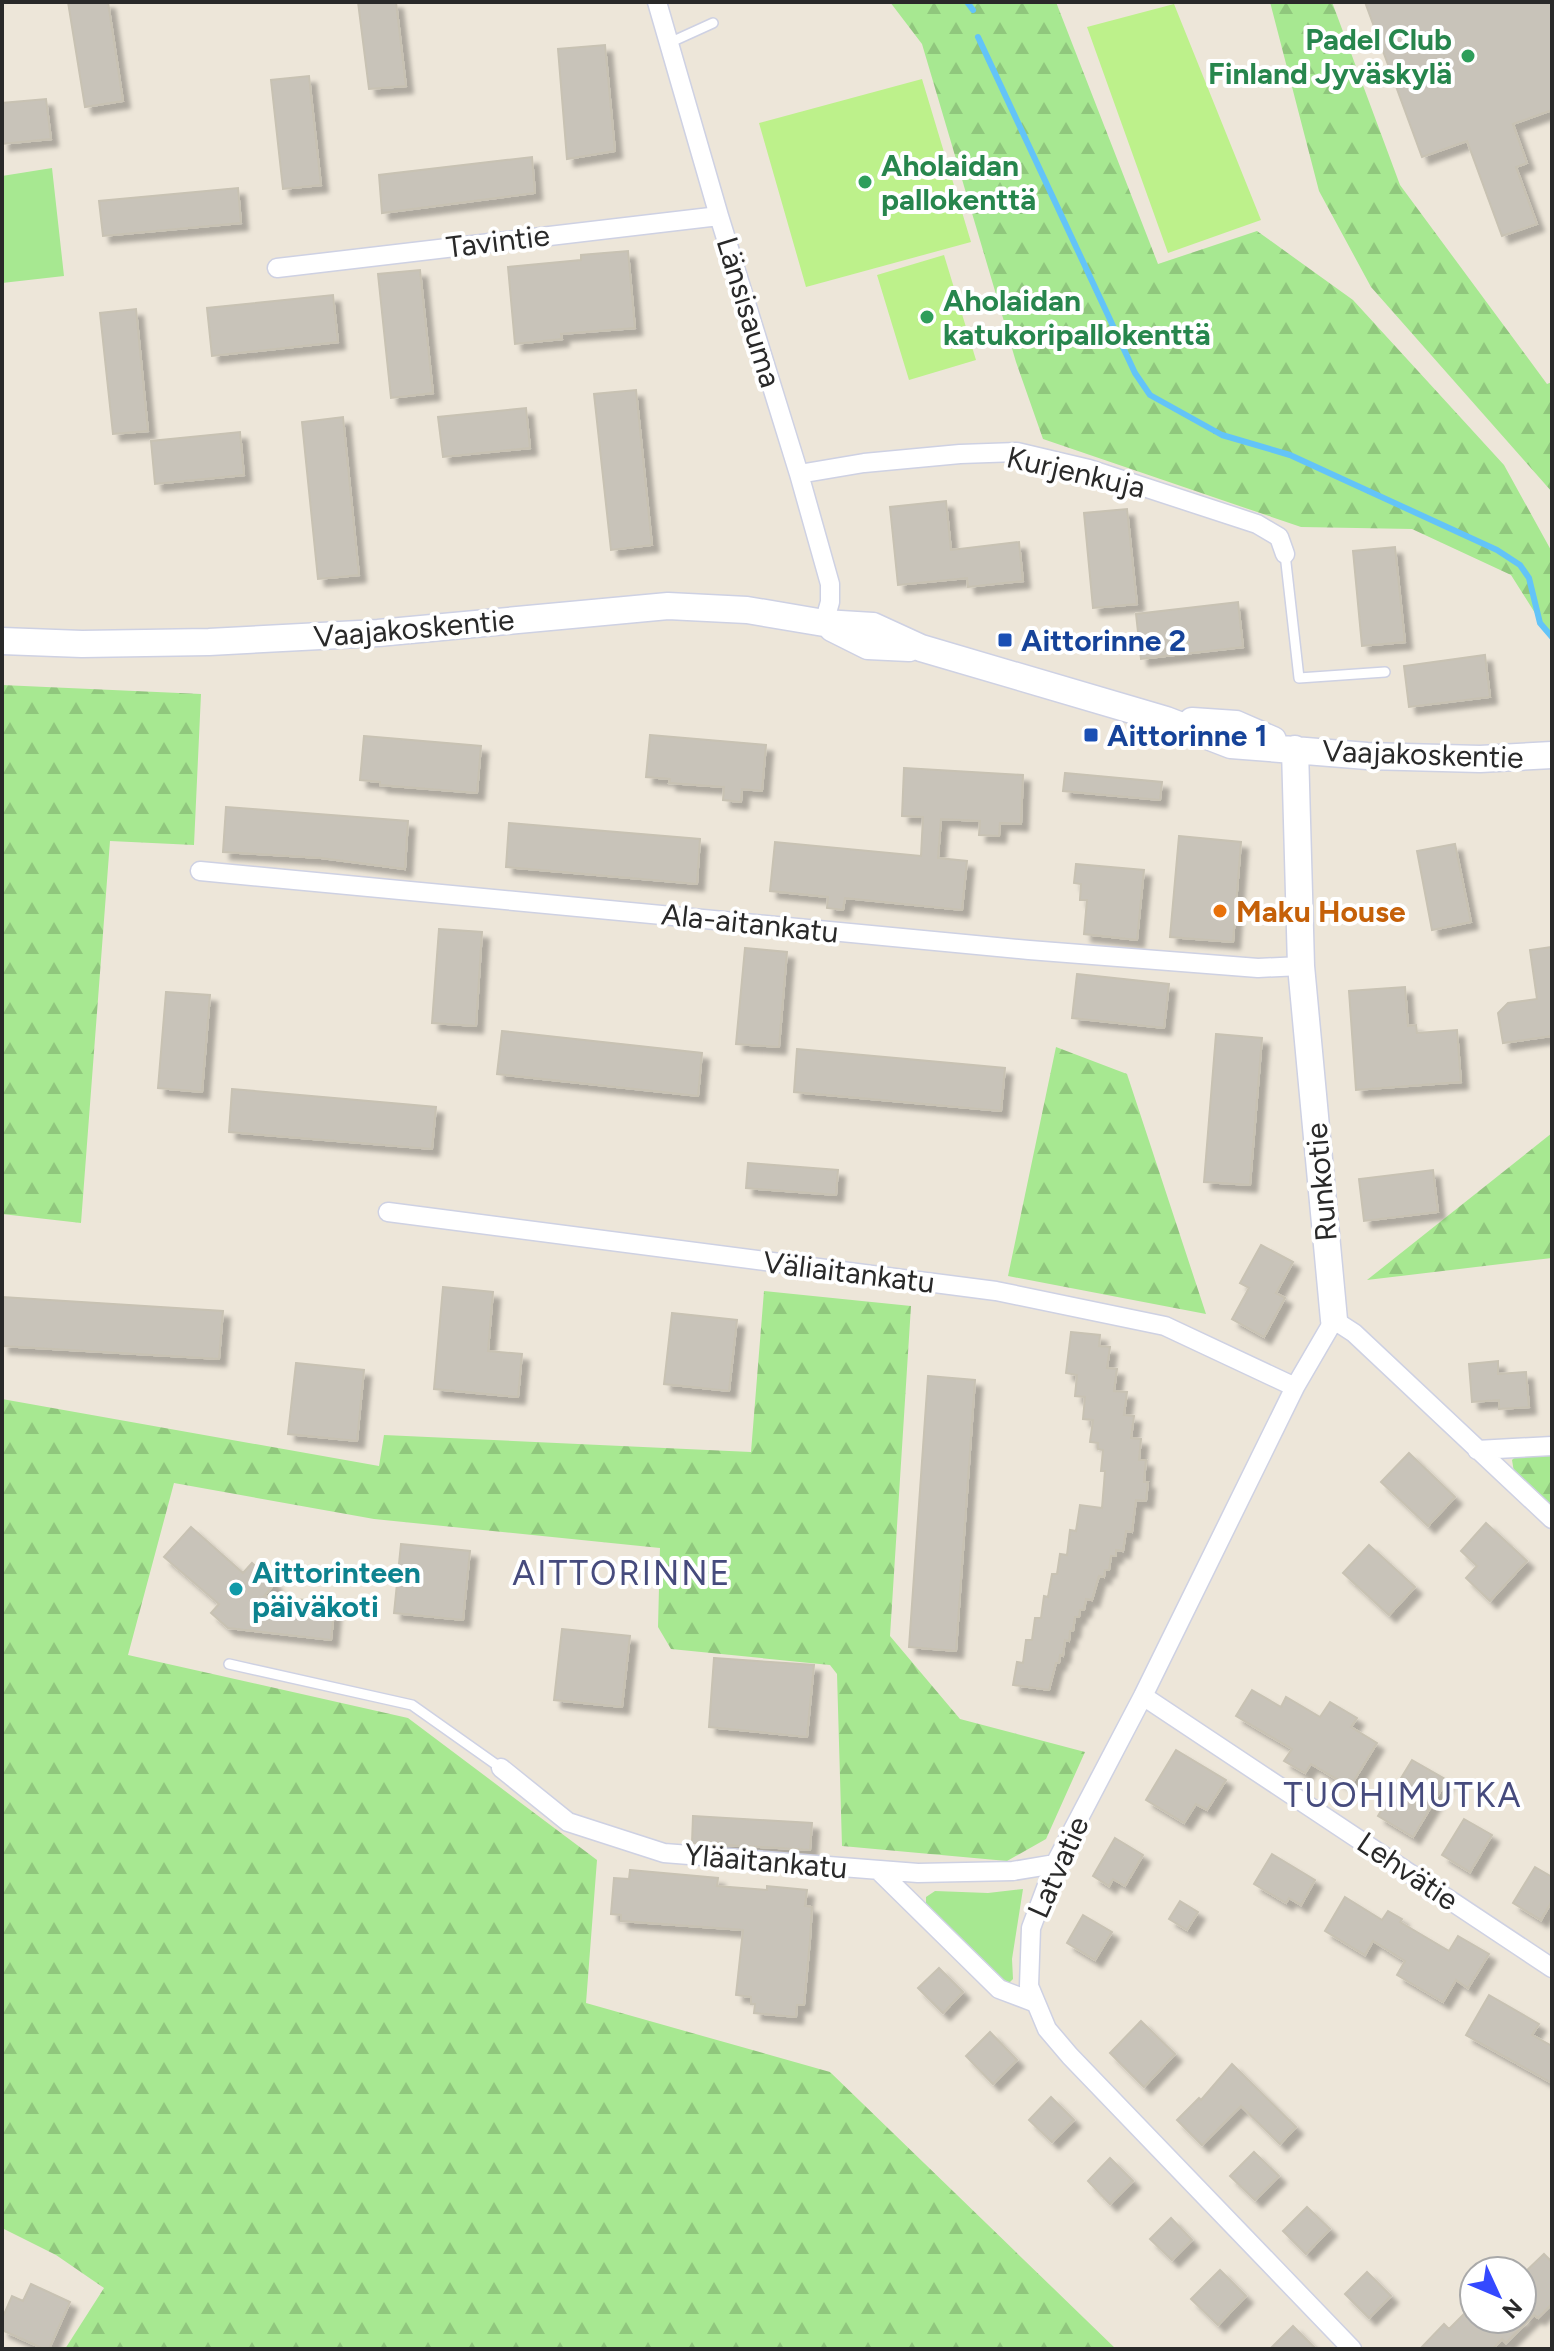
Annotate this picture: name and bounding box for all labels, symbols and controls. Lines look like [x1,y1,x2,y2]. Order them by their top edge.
place label: Padel Club Finland Jyväskylä [1208,21,1452,92]
marker: Padel Club Finland Jyväskylä [1459,47,1477,65]
place label: Aholaidan pallokenttä [881,147,1036,218]
marker: Aholaidan pallokenttä [856,173,874,191]
street label: Tavintie [444,216,552,266]
street label: Länsisauma [709,232,789,392]
place label: Aholaidan katukoripallokenttä [943,282,1211,353]
marker: Aholaidan katukoripallokenttä [918,308,936,326]
street label: Kurjenkuja [1003,438,1149,506]
street label: Vaajakoskentie [312,601,516,655]
place label: Aittorinne 2 [1021,622,1186,659]
marker: Aittorinne 2 [996,631,1014,649]
place label: Aittorinne 1 [1107,717,1267,754]
marker: Aittorinne 1 [1082,726,1100,744]
street label: Vaajakoskentie [1322,732,1524,776]
place label: Maku House [1236,893,1406,930]
street label: Ala-aitankatu [660,895,840,951]
marker: Maku House [1211,902,1229,920]
street label: Runkotie [1297,1121,1345,1243]
street label: Väliaitankatu [761,1243,937,1301]
district label: AITTORINNE [512,1553,732,1594]
place label: Aittorinteen päiväkoti [252,1554,421,1625]
marker: Aittorinteen päiväkoti [227,1580,245,1598]
district label: TUOHIMUTKA [1284,1775,1522,1816]
street label: Latvatie [1019,1810,1097,1924]
street label: Lehvätie [1350,1824,1466,1918]
street label: Yläaitankatu [683,1835,849,1887]
north arrow [1458,2255,1538,2335]
text: N [1496,2293,1528,2324]

